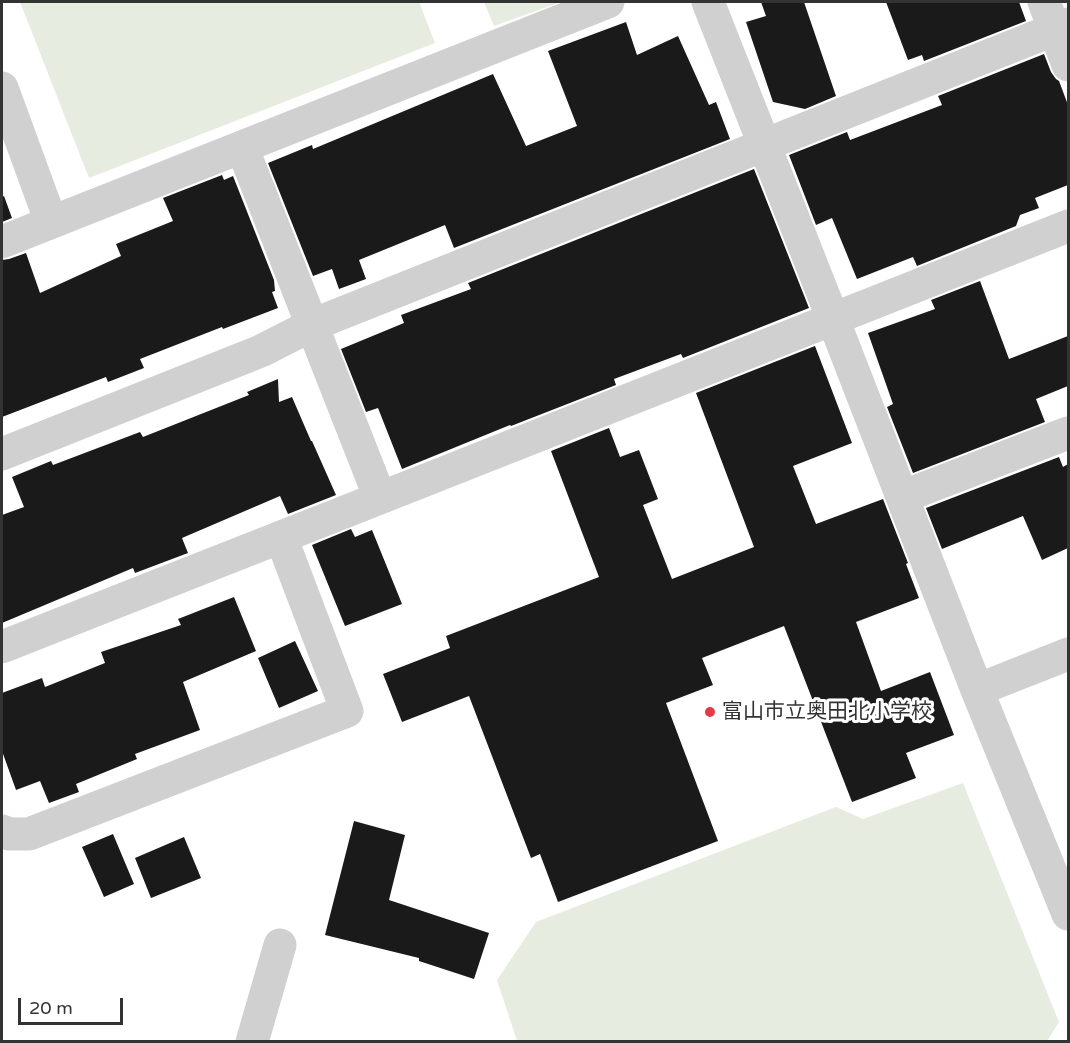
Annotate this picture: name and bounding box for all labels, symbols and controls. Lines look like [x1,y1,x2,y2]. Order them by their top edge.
place label: 富山市立奥田北小学校 [722,699,932,725]
marker: 富山市立奥田北小学校 [703,705,717,719]
scale bar [21,986,126,1024]
text: 20 m [29,997,73,1019]

